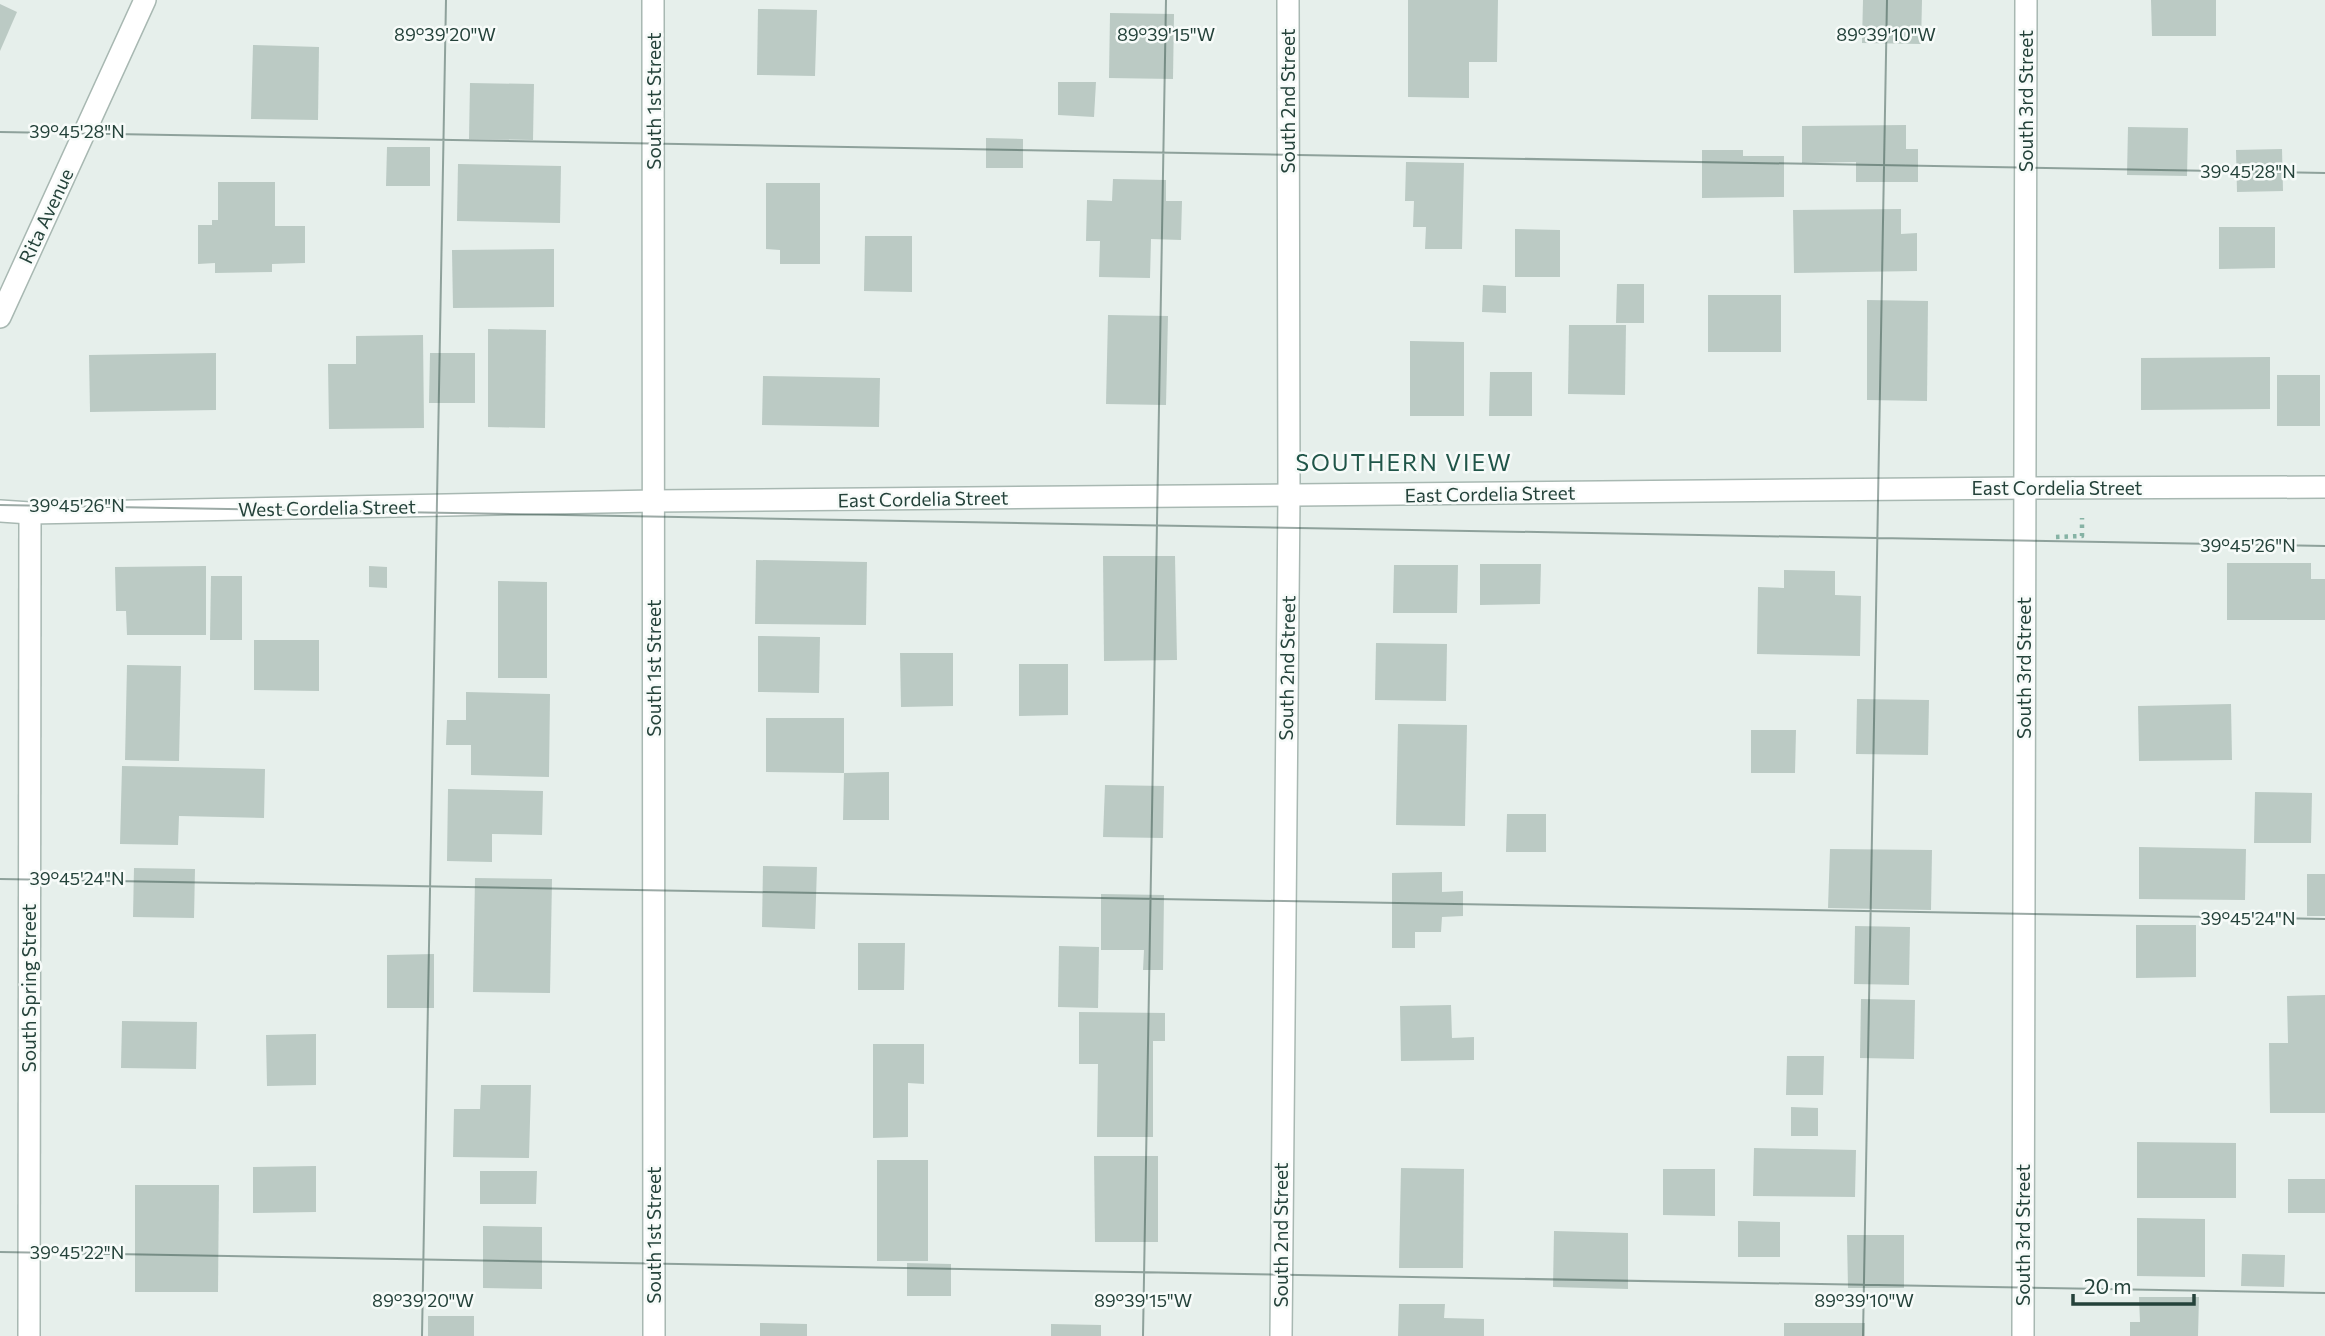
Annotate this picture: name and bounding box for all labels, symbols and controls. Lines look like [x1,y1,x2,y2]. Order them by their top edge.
text: 89°39'20"W [394,23,496,45]
text: 89°39'15"W [1117,23,1215,45]
text: 89°39'10"W [1836,23,1936,45]
street label: South 2nd Street [1276,28,1299,174]
street label: South 3rd Street [2014,30,2037,172]
street label: South 1st Street [642,32,665,170]
text: 39°45'28"N [29,120,125,142]
text: 39°45'28"N [2200,160,2296,182]
street label: Rita Avenue [14,165,78,267]
district label: SOUTHERN VIEW [1295,448,1513,476]
street label: East Cordelia Street [1972,476,2143,499]
street label: East Cordelia Street [1404,481,1576,506]
street label: East Cordelia Street [837,486,1009,511]
text: 39°45'26"N [29,494,125,516]
street label: West Cordelia Street [238,494,416,521]
text: 39°45'26"N [2200,534,2296,556]
street label: South 2nd Street [1274,595,1299,741]
street label: South 3rd Street [2012,597,2035,739]
street label: South 1st Street [642,599,665,737]
text: 39°45'24"N [29,867,125,889]
street label: South Spring Street [17,903,40,1072]
text: 39°45'24"N [2200,907,2296,929]
street label: South 2nd Street [1269,1162,1292,1308]
street label: South 3rd Street [2011,1164,2034,1306]
street label: South 1st Street [642,1166,665,1304]
text: 39°45'22"N [30,1241,124,1263]
scale bar [2073,1262,2194,1306]
text: 20 m [2084,1273,2132,1298]
text: 89°39'20"W [372,1289,474,1311]
text: 89°39'15"W [1094,1289,1192,1311]
text: 89°39'10"W [1814,1289,1914,1311]

